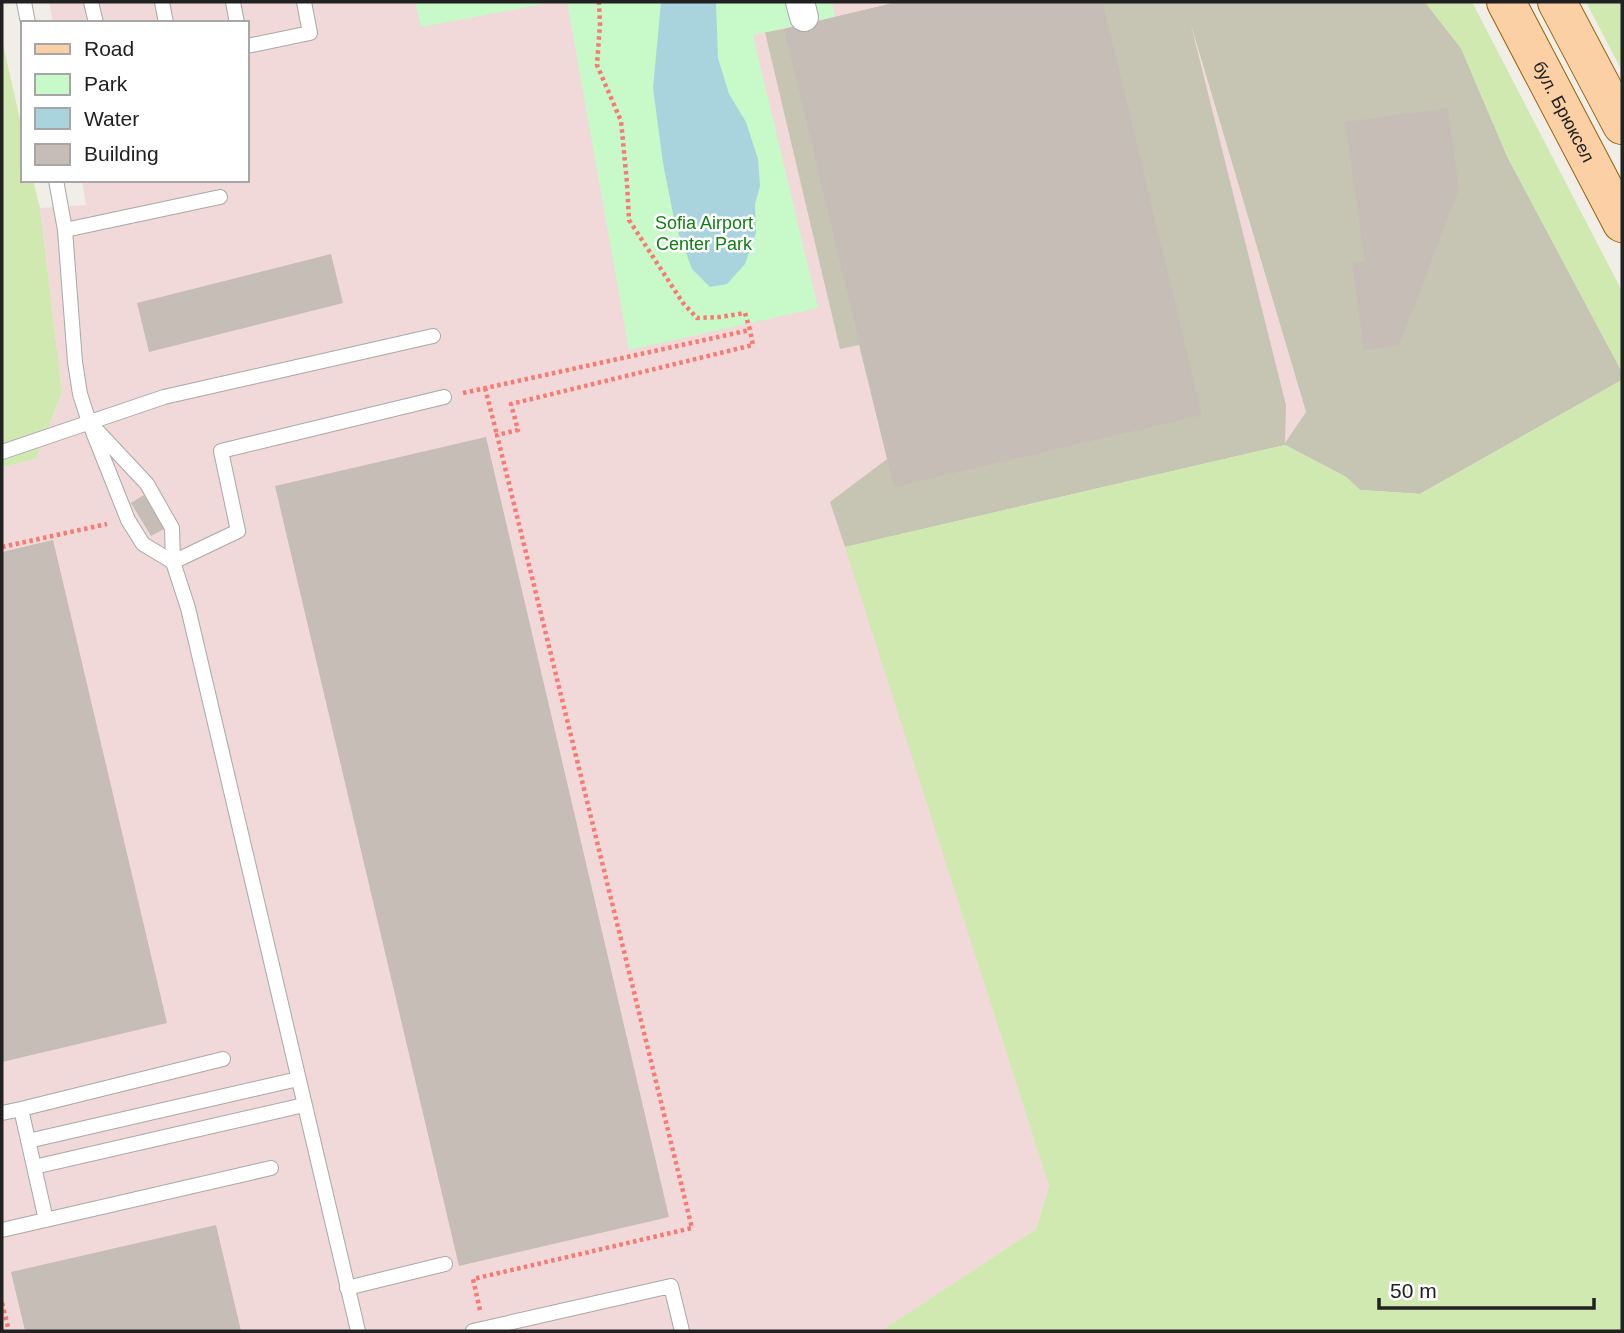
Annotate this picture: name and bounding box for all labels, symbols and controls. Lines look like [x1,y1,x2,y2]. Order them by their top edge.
legend [21,21,248,182]
text: Road [84,37,134,60]
street label: бул. Брюксел [1529,58,1598,166]
text: Park [84,72,128,95]
text: Water [84,107,139,130]
text: Building [84,142,159,165]
park label: Sofia Airport Center Park [655,213,753,254]
scale bar [1379,1266,1594,1310]
text: 50 m [1390,1279,1437,1302]

